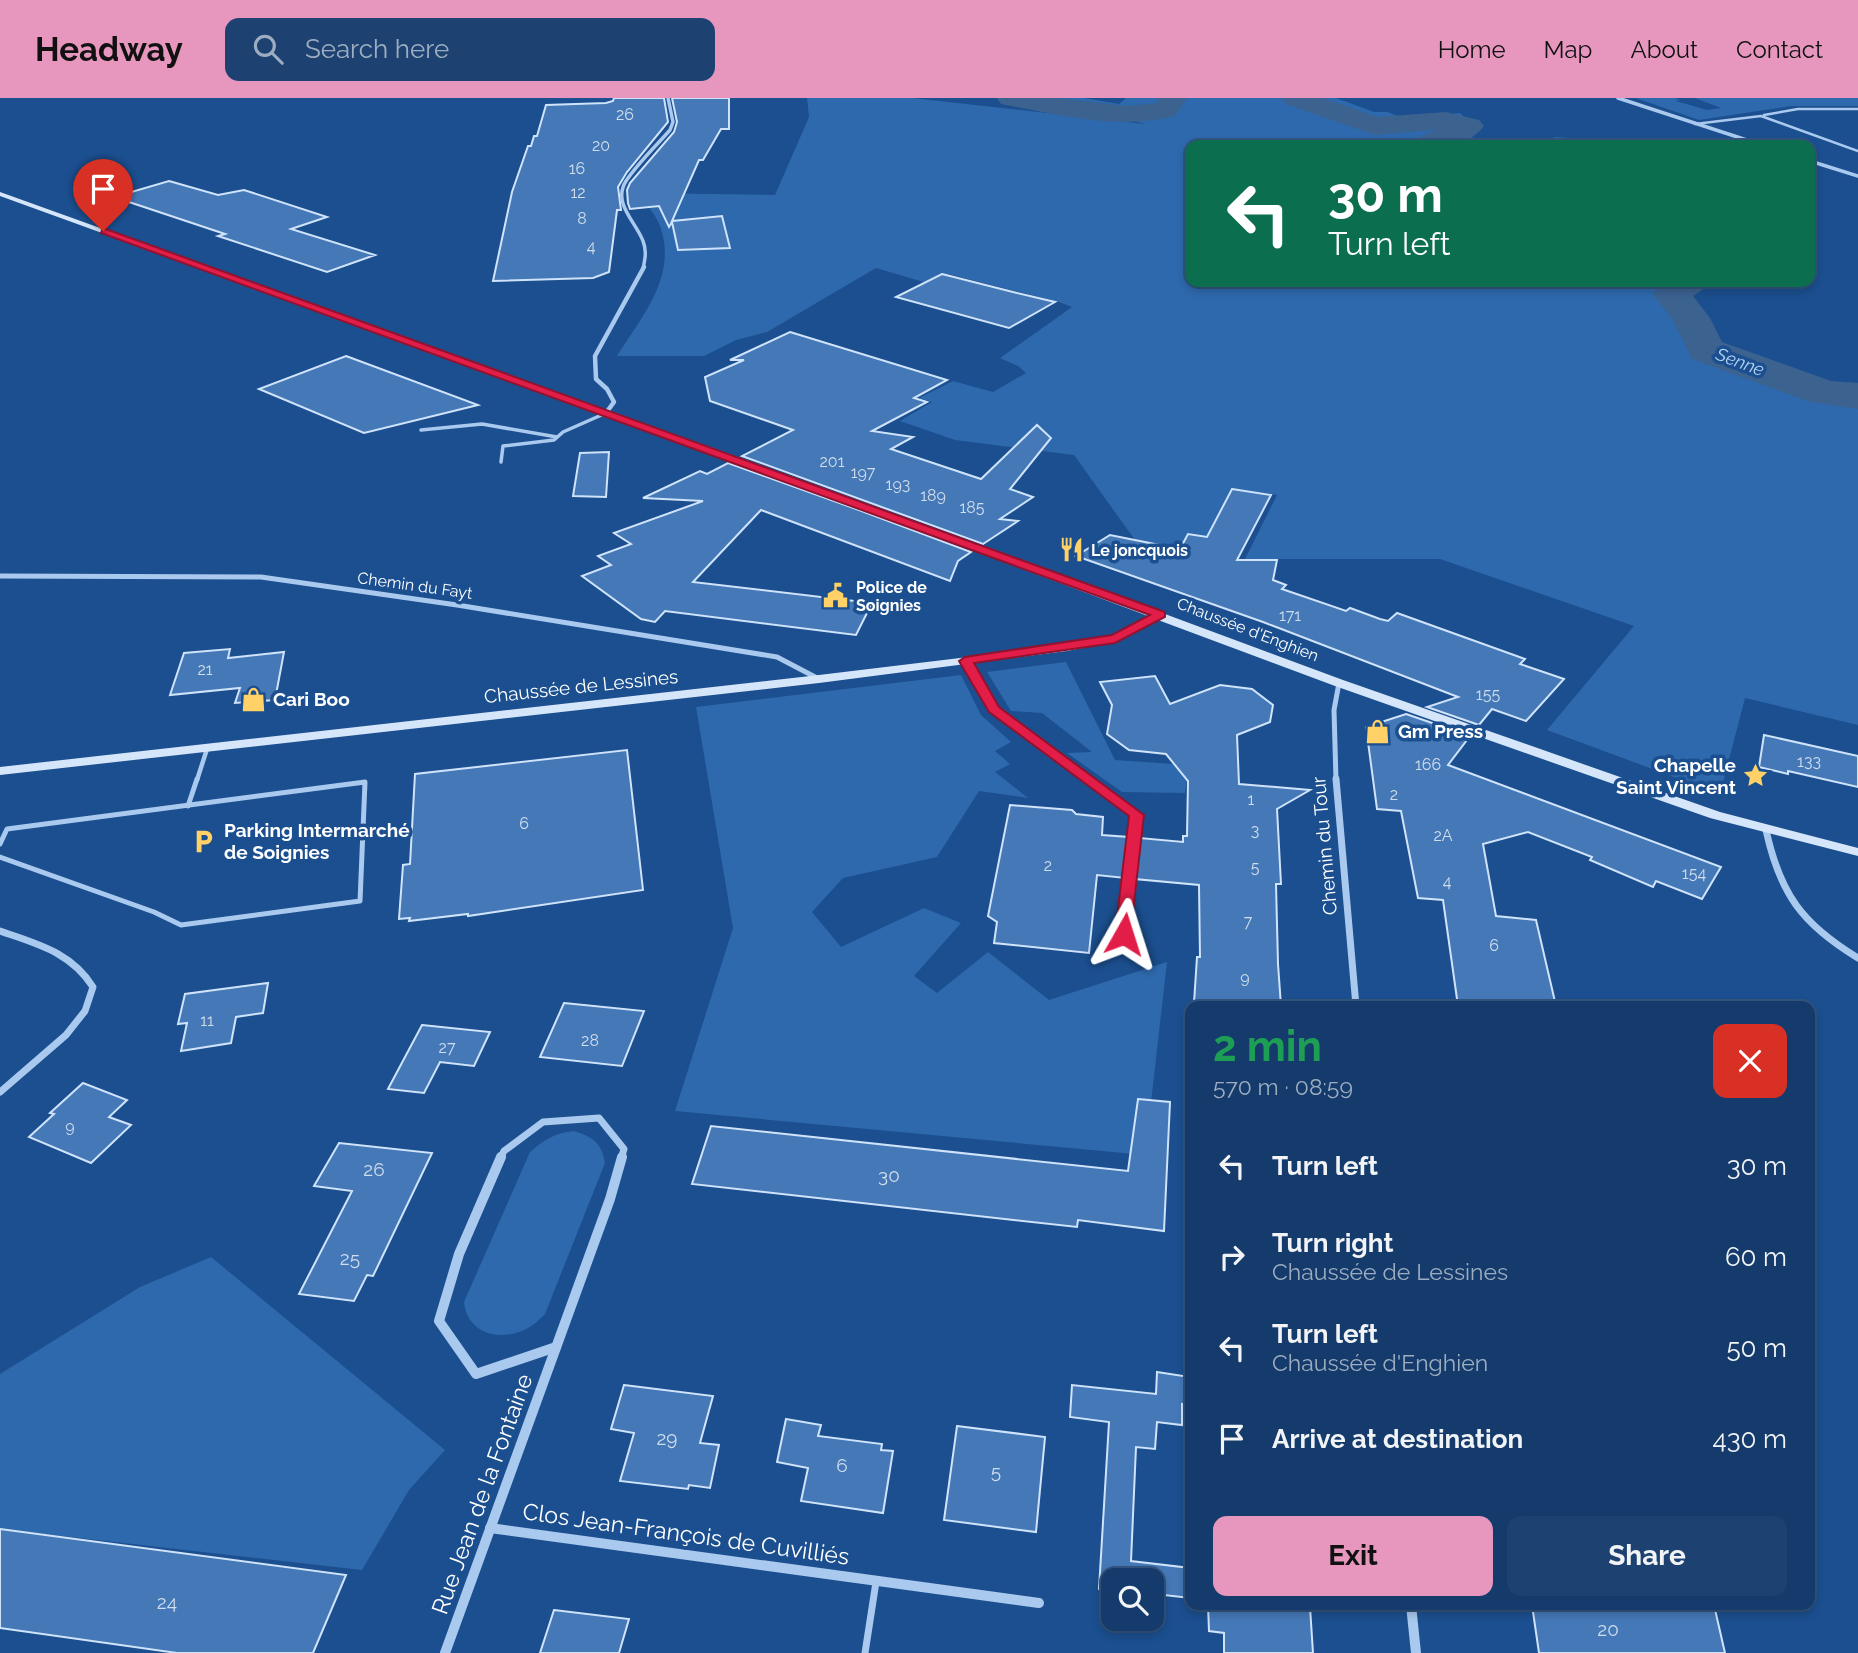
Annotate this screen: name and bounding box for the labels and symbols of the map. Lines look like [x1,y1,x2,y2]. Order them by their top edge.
house number: 26 [616,105,634,124]
house number: 20 [592,136,610,155]
pin [73,159,133,231]
house number: 16 [569,159,585,178]
house number: 12 [570,183,586,202]
house number: 8 [577,209,587,228]
house number: 4 [587,237,596,256]
water label: Senne [1712,343,1768,380]
house number: 201 [820,452,845,471]
house number: 197 [851,463,876,482]
house number: 193 [886,475,910,494]
house number: 189 [920,486,946,505]
house number: 185 [959,498,985,517]
restaurant icon: Le joncquois [1057,536,1085,564]
place label: Le joncquois [1091,541,1188,560]
street label: Chemin du Fayt [356,568,474,603]
place label: Police de Soignies [856,578,927,615]
public building icon: Police de Soignies [822,582,850,610]
street label: Chaussée d'Enghien [1174,594,1321,665]
house number: 171 [1279,606,1301,625]
house number: 21 [197,660,213,679]
street label: Chaussée de Lessines [483,665,679,707]
shop icon: Cari Boo [239,685,267,713]
house number: 155 [1476,685,1500,704]
place label: Cari Boo [273,688,350,710]
shop icon: Gm Press [1364,717,1392,745]
place label: Gm Press [1398,720,1483,742]
house number: 133 [1797,752,1821,771]
place label: Chapelle Saint Vincent [1616,754,1737,798]
house number: 166 [1415,755,1441,774]
place icon: Chapelle Saint Vincent [1742,762,1770,790]
street label: Chemin du Tour [1307,776,1341,916]
house number: 2 [1390,785,1398,804]
house number: 1 [1248,790,1255,809]
house number: 6 [519,814,529,833]
place label: Parking Intermarché de Soignies [224,819,410,863]
house number: 3 [1251,821,1259,840]
house number: 2A [1433,826,1453,845]
parking icon: Parking Intermarché de Soignies [190,827,218,855]
house number: 2 [1044,856,1052,875]
house number: 5 [1251,858,1260,877]
house number: 154 [1682,864,1706,883]
house number: 4 [1443,872,1452,891]
position arrow [1087,897,1161,971]
house number: 7 [1244,912,1253,931]
house number: 6 [1489,936,1499,955]
house number: 9 [1240,968,1250,987]
house number: 11 [200,1011,214,1030]
house number: 28 [581,1031,599,1050]
house number: 27 [439,1038,456,1057]
house number: 9 [65,1117,75,1136]
house number: 26 [363,1158,385,1180]
house number: 30 [878,1164,900,1186]
house number: 25 [340,1247,360,1269]
street label: Rue Jean de la Fontaine [425,1370,538,1618]
house number: 29 [656,1427,678,1449]
house number: 6 [836,1454,848,1476]
house number: 5 [991,1460,1001,1482]
street label: Clos Jean-François de Cuvilliés [521,1497,851,1570]
house number: 24 [157,1591,177,1613]
house number: 20 [1597,1618,1619,1640]

